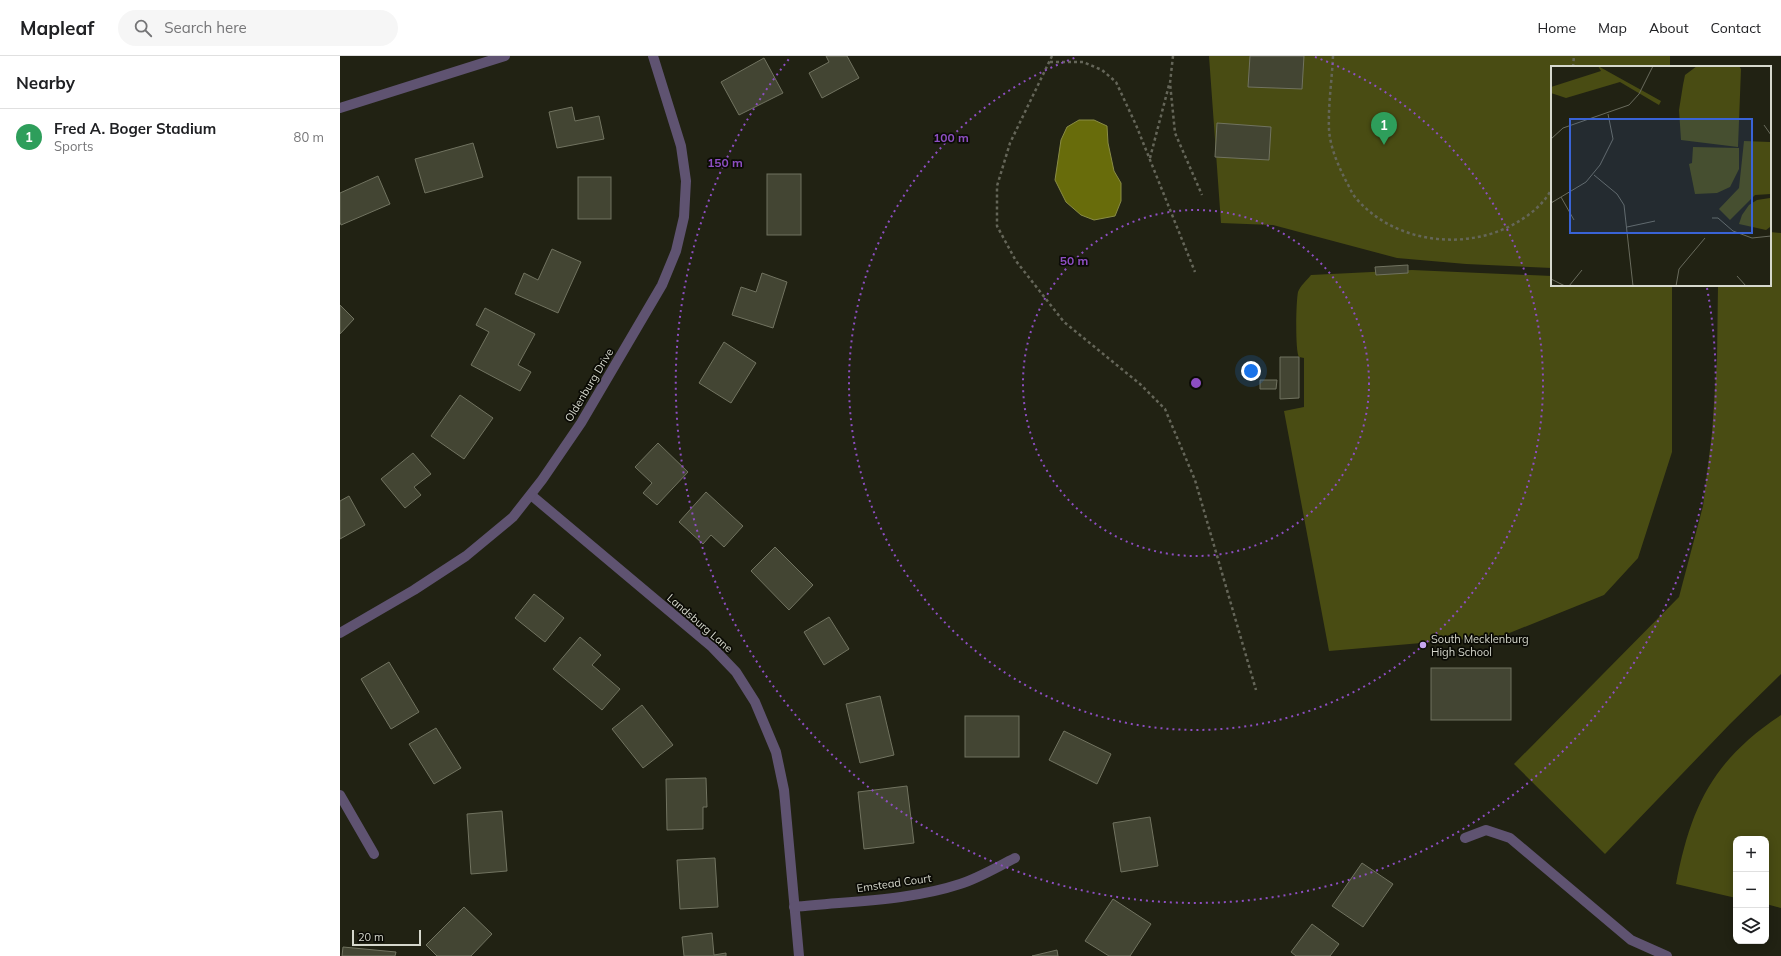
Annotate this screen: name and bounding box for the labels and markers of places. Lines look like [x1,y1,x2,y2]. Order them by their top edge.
pin: 1 [1371,112,1397,145]
centre of rings [1189,376,1203,390]
place label: South Mecklenburg High School [1431,632,1529,659]
marker: South Mecklenburg High School [1418,640,1428,650]

